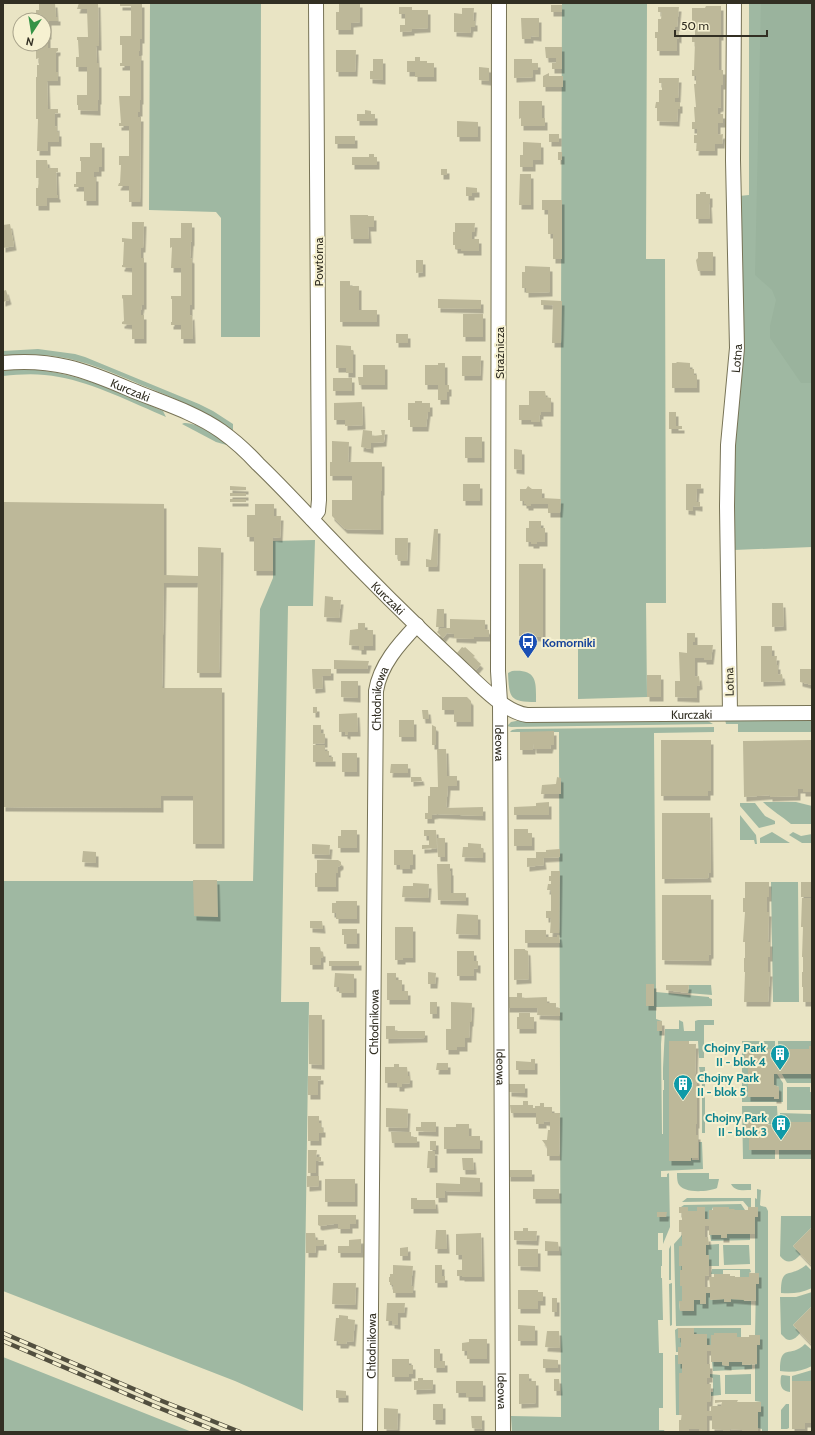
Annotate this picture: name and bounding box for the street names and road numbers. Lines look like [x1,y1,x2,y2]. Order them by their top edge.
street label: Powtórna [311,237,326,286]
street label: Strażnicza [492,327,507,379]
street label: Lotna [727,344,745,374]
street label: Kurczaki [109,375,152,404]
street label: Kurczaki [368,578,408,617]
street label: Chłodnikowa [368,663,391,731]
street label: Lotna [721,667,737,697]
street label: Kurczaki [671,706,712,721]
street label: Ideowa [493,725,508,762]
street label: Chłodnikowa [366,989,381,1055]
street label: Ideowa [494,1049,509,1086]
street label: Chłodnikowa [363,1313,378,1379]
street label: Ideowa [495,1373,510,1410]

